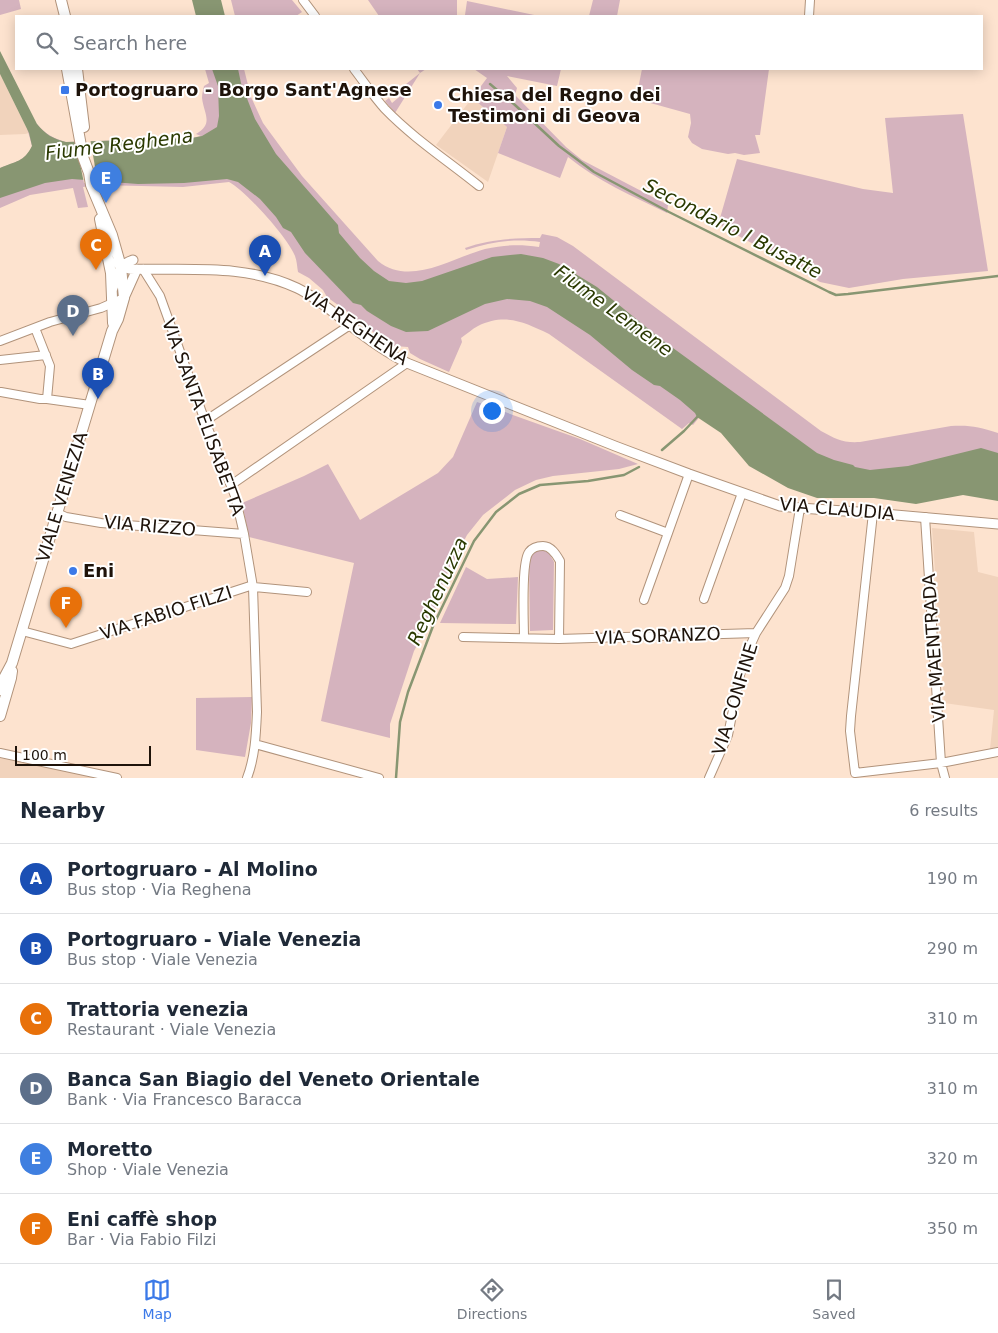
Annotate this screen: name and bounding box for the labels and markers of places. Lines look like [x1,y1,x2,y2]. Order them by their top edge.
place label: Portogruaro - Borgo Sant'Agnese [75,79,412,100]
marker: Portogruaro - Borgo Sant'Agnese [59,84,71,96]
place label: Chiesa del Regno dei Testimoni di Geova [448,84,661,126]
marker: Chiesa del Regno dei Testimoni di Geova [432,99,444,111]
pin: E [90,162,122,203]
pin: C [80,229,112,270]
pin: A [249,235,281,276]
pin: D [57,295,89,336]
pin: B [82,358,114,399]
place label: Eni [83,560,114,581]
marker: Eni [67,565,79,577]
pin: F [50,587,82,628]

